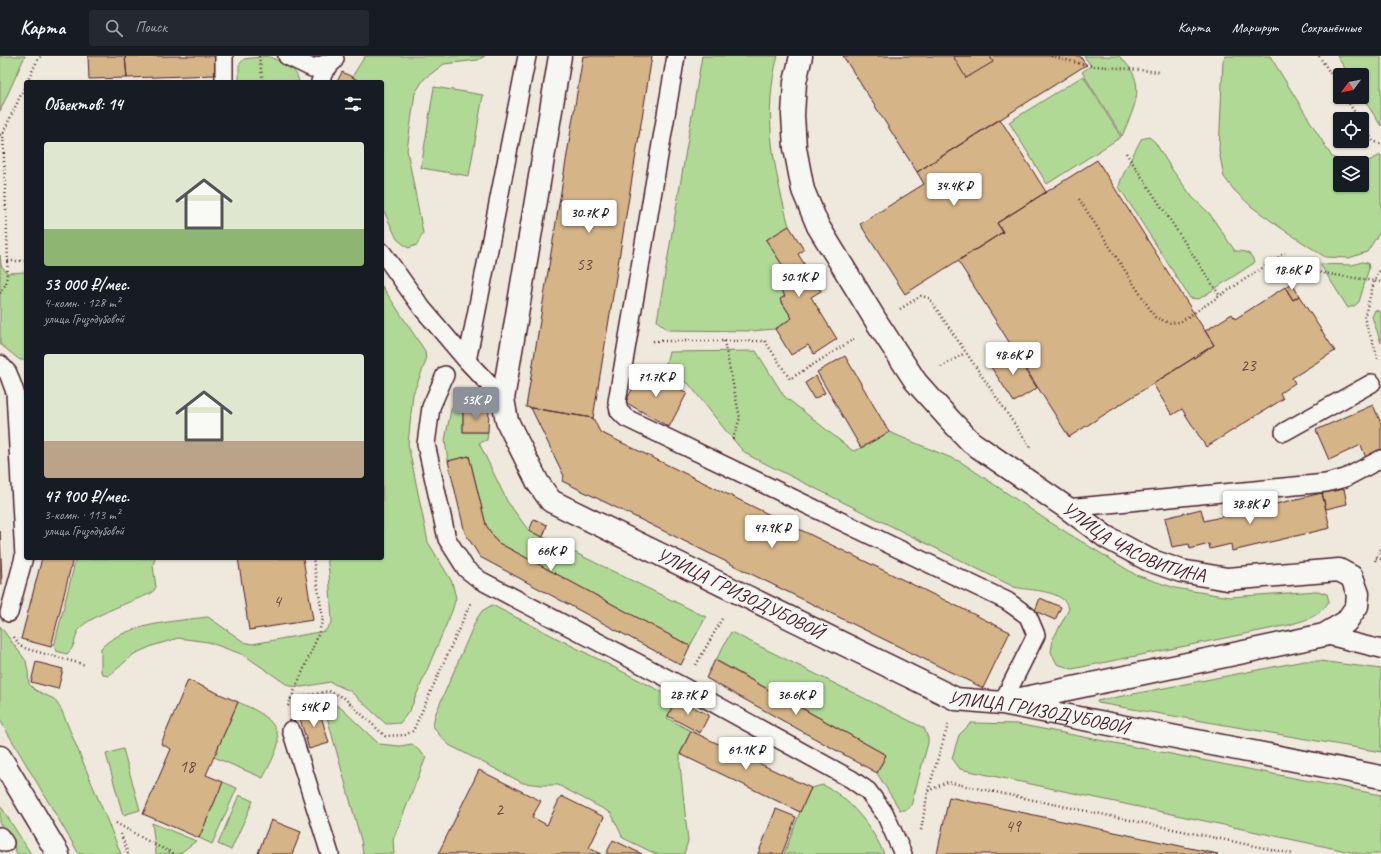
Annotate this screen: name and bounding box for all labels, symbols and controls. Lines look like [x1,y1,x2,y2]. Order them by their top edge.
search box [89,10,369,46]
text: Карта [20,16,65,40]
icon: search [103,17,125,39]
text: Поиск [135,18,167,37]
text: Карта [1178,19,1210,36]
text: Маршрут [1232,19,1278,36]
text: Сохранённые [1300,19,1361,36]
north arrow [1333,68,1369,104]
map controls [1333,68,1369,192]
icon: filters [342,93,364,115]
text: Объектов: 14 [44,94,123,115]
button: locate [1333,112,1369,148]
button: layers [1333,156,1369,192]
icon: home [168,168,240,240]
pin: 34.4K ₽ [917,173,991,207]
text: 34.4K ₽ [936,178,972,194]
pin: 30.7K ₽ [552,200,626,234]
text: 30.7K ₽ [571,205,607,221]
house number: 53 [576,254,593,275]
pin: 18.6K ₽ [1255,257,1329,291]
text: 18.6K ₽ [1274,262,1310,278]
pin: 50.1K ₽ [762,264,836,298]
text: 50.1K ₽ [781,269,817,285]
text: 53 000 ₽/мес. [44,274,129,295]
text: 4-комн. · 128 m² [44,295,120,311]
text: улица Гризодубовой [44,311,124,327]
pin: 48.6K ₽ [976,342,1050,376]
text: 48.6K ₽ [995,347,1031,363]
house number: 23 [1240,355,1257,376]
pin: 71.7K ₽ [619,364,693,398]
text: 71.7K ₽ [638,369,674,385]
icon: home [168,380,240,452]
pin: 53K ₽ [448,387,504,421]
text: 53K ₽ [462,392,490,408]
text: 47 900 ₽/мес. [44,486,129,507]
pin: 38.8K ₽ [1213,491,1287,525]
text: 38.8K ₽ [1232,496,1268,512]
street label: УЛИЦА ЧАСОВИТИНА [1057,497,1208,587]
text: 3-комн. · 113 m² [44,507,120,523]
pin: 47.9K ₽ [735,515,809,549]
text: 47.9K ₽ [754,520,790,536]
text: улица Гризодубовой [44,523,124,539]
pin: 66K ₽ [523,538,579,572]
street label: УЛИЦА ГРИЗОДУБОВОЙ [653,542,830,646]
text: 66K ₽ [537,543,565,559]
house number: 4 [273,591,283,612]
pin: 28.7K ₽ [651,682,725,716]
pin: 36.6K ₽ [759,682,833,716]
street label: УЛИЦА ГРИЗОДУБОВОЙ [944,685,1134,740]
text: 28.7K ₽ [670,687,706,703]
text: 36.6K ₽ [777,687,815,703]
pin: 54K ₽ [286,694,342,728]
text: 54K ₽ [300,699,328,715]
pin: 61.1K ₽ [709,737,783,771]
text: 61.1K ₽ [728,742,764,758]
house number: 18 [179,756,197,777]
house number: 2 [495,799,504,820]
house number: 49 [1005,816,1022,837]

